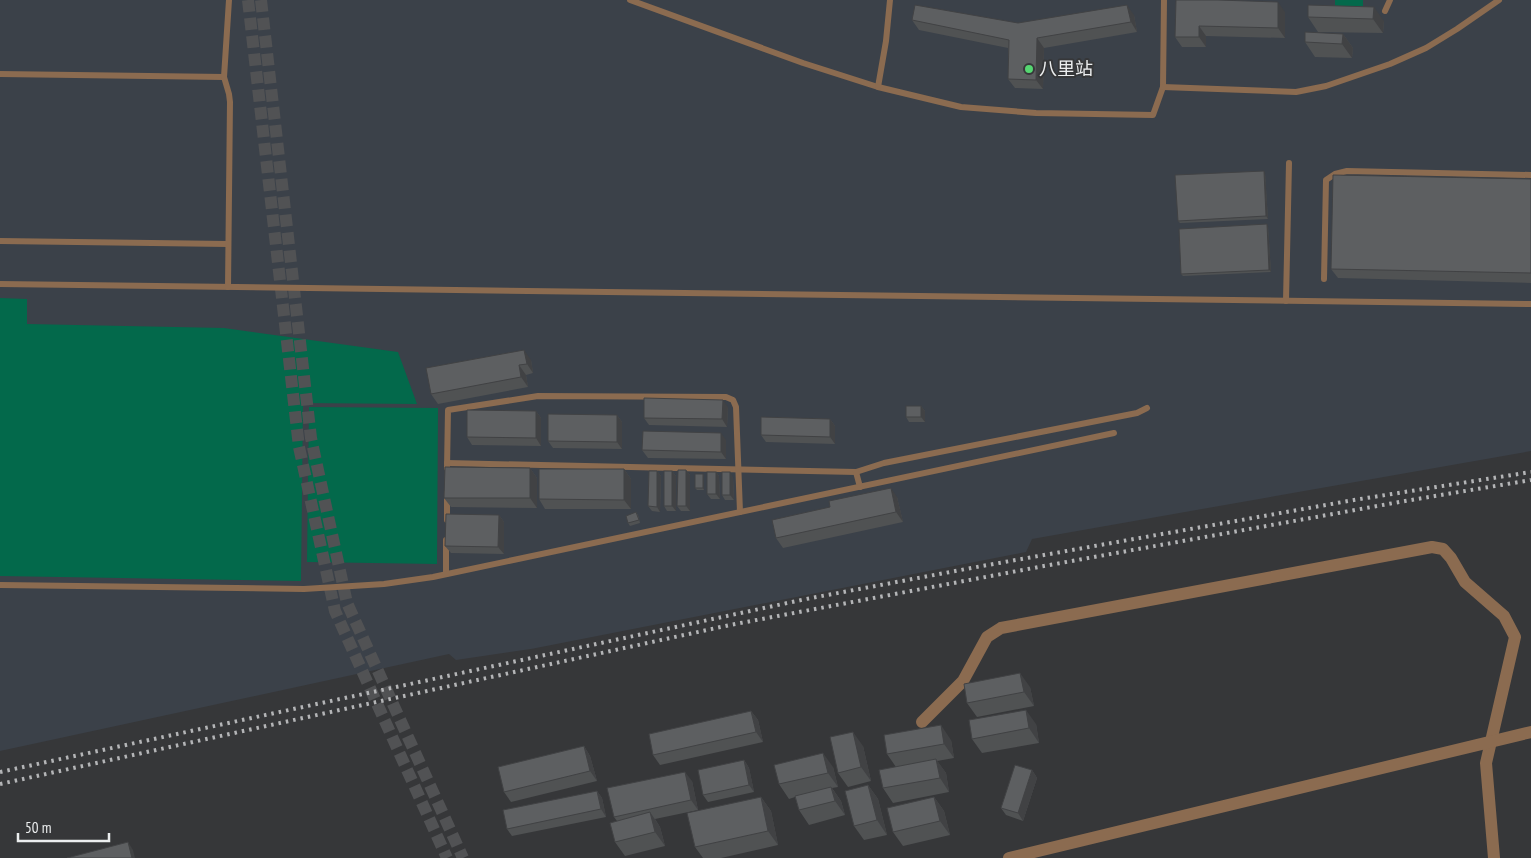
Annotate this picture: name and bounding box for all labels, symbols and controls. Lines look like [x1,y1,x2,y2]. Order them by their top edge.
place label: 八里站 [1039,57,1093,80]
marker: 八里站 [1023,63,1035,75]
scale bar [18,810,109,842]
text: 50 m [25,818,51,837]

